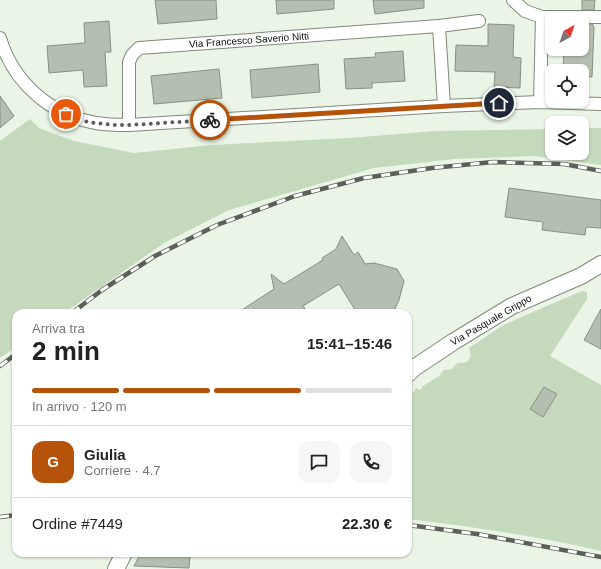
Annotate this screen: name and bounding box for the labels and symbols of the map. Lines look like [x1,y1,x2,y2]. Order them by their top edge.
north arrow [545,12,589,56]
street label: Via Francesco Saverio Nitti [189,30,309,50]
pin [482,86,516,120]
pin [49,97,83,131]
courier [190,100,230,140]
street label: Via Pasquale Grippo [449,292,534,348]

